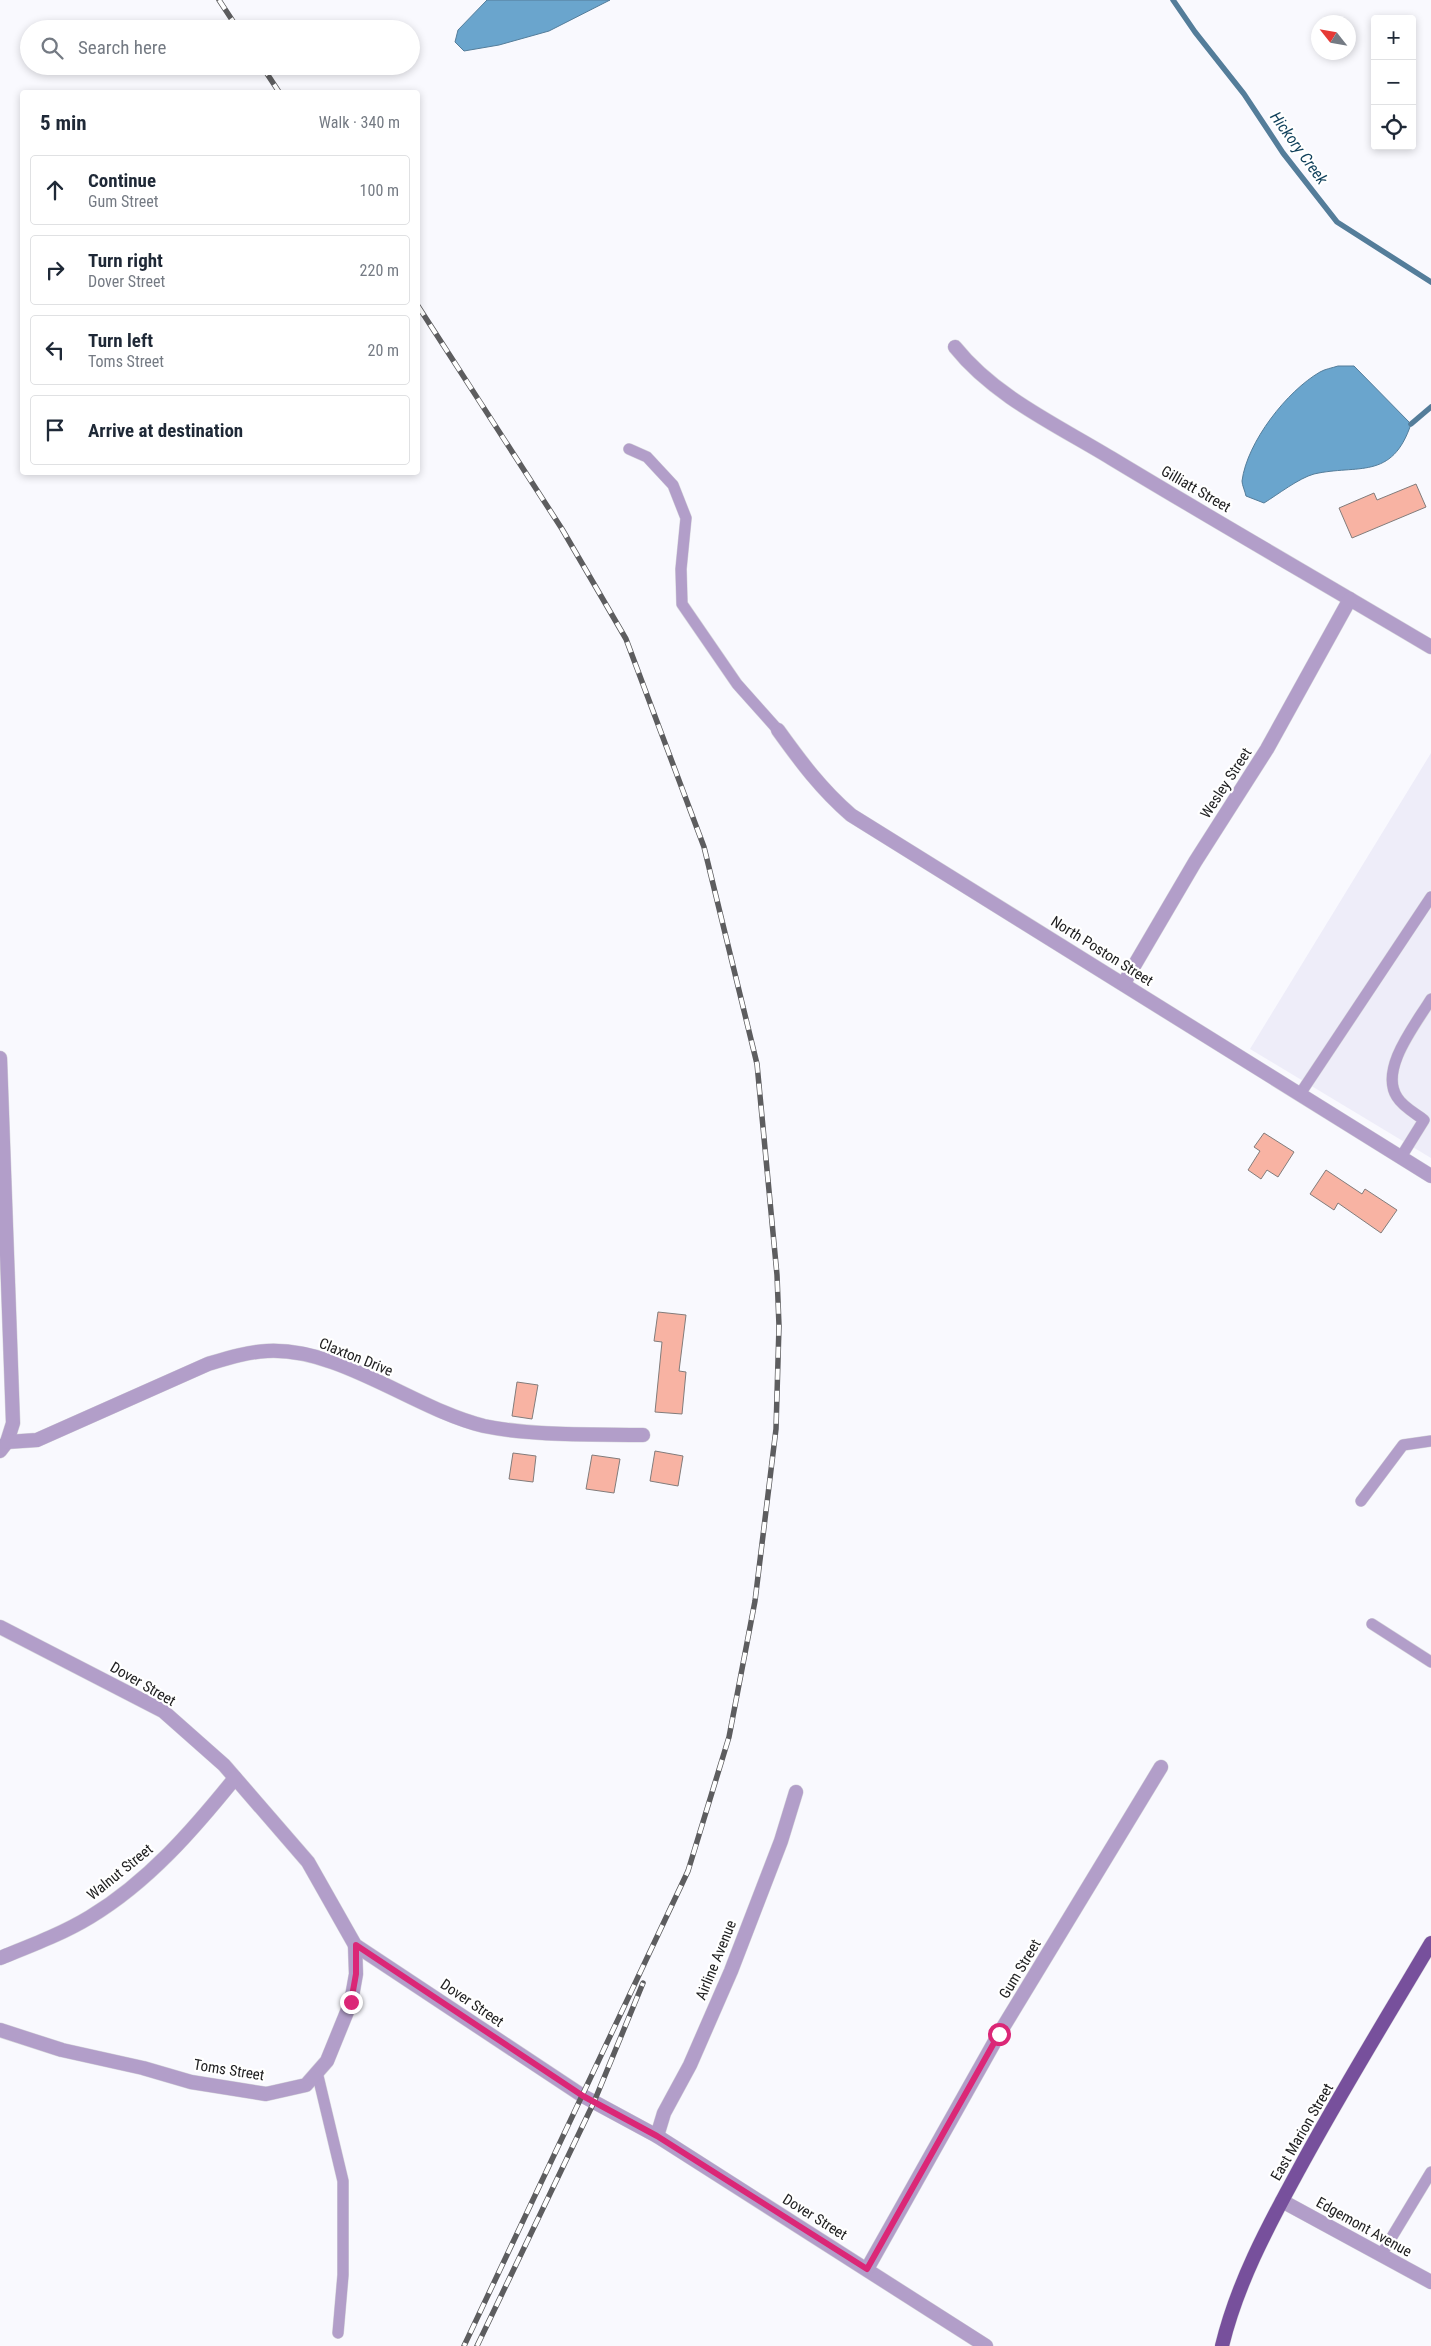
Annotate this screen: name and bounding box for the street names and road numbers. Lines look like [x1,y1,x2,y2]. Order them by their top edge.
street label: Gilliatt Street [1158,462,1234,516]
street label: Wesley Street [1197,744,1255,822]
street label: North Poston Street [1048,912,1156,990]
street label: Claxton Drive [316,1334,396,1380]
street label: Dover Street [107,1658,179,1710]
street label: Walnut Street [83,1840,157,1904]
street label: Airline Avenue [692,1917,740,2003]
street label: Gum Street [995,1936,1045,2002]
street label: Dover Street [437,1975,507,2031]
street label: Toms Street [192,2056,266,2084]
street label: East Marion Street [1267,2080,1337,2184]
street label: Dover Street [779,2190,851,2244]
street label: Edgemont Avenue [1313,2193,1415,2261]

